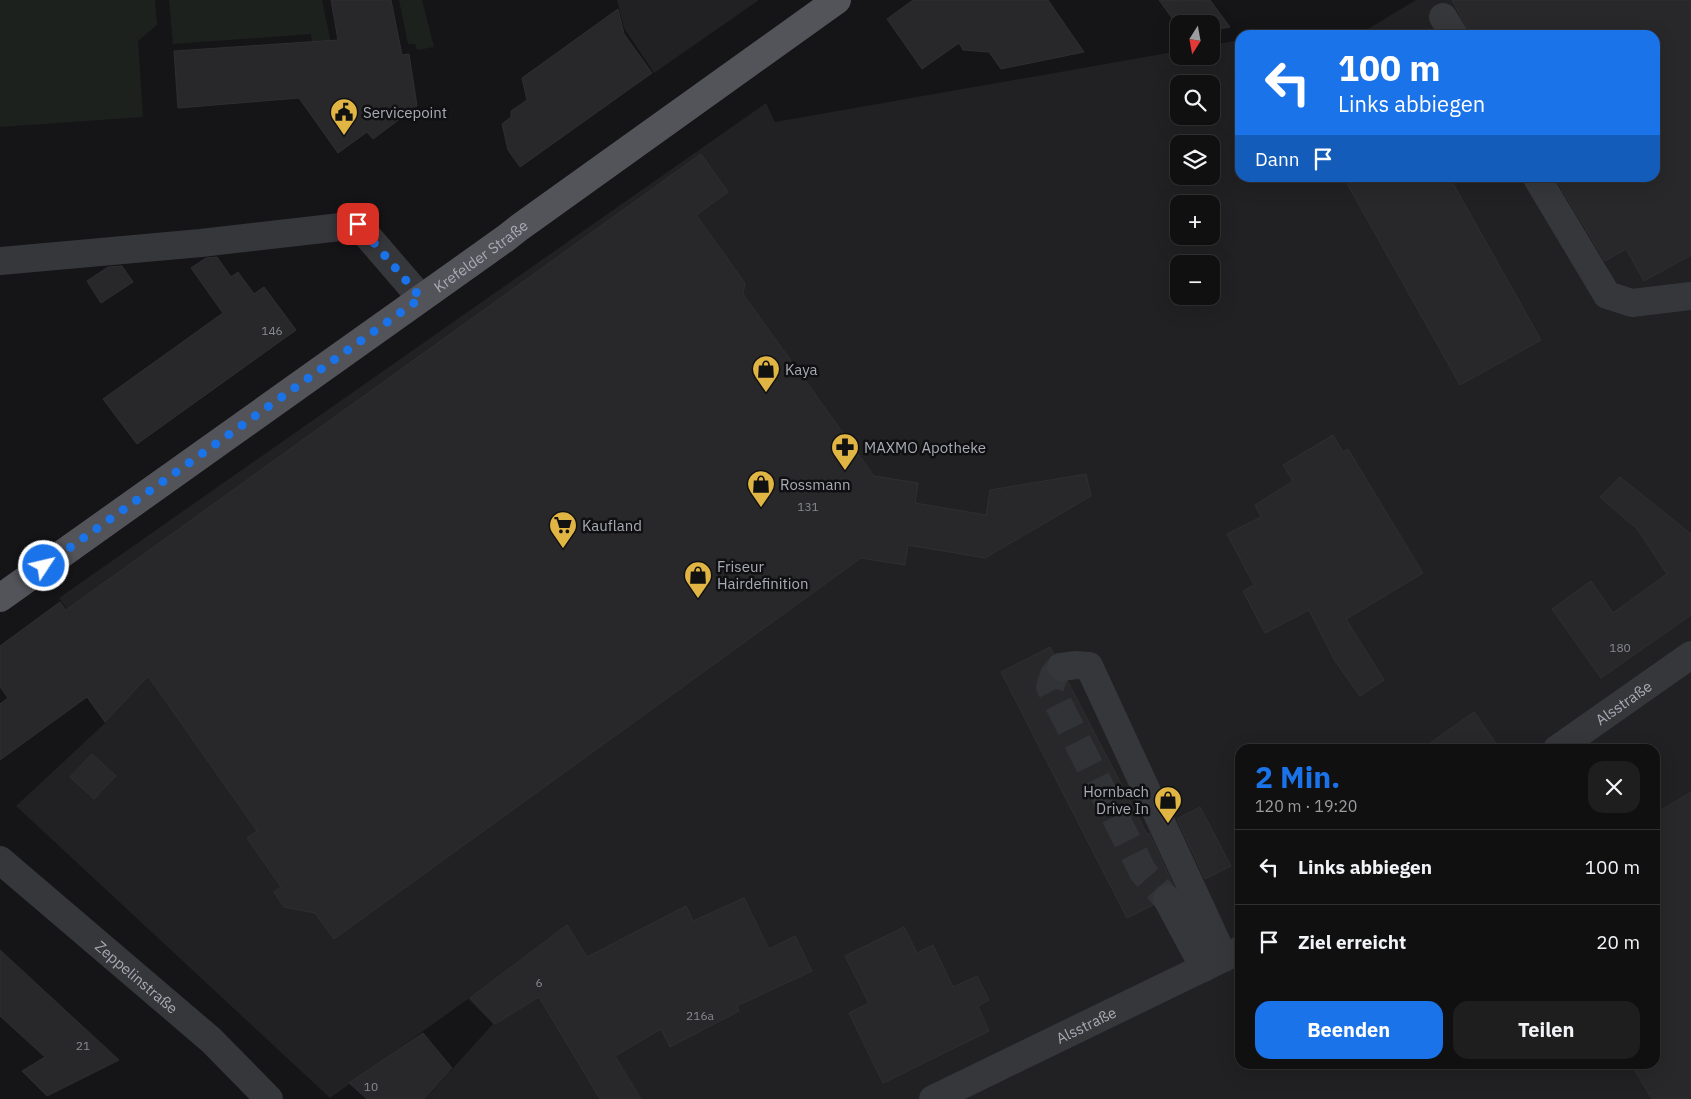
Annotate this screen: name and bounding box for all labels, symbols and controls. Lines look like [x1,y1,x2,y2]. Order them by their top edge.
north arrow [1170,15,1220,65]
map controls [1170,15,1220,305]
text: 100 m [1338,45,1441,91]
icon: left [1255,50,1320,115]
button: search [1170,75,1220,125]
text: Links abbiegen [1338,89,1485,118]
public building icon: Servicepoint [329,97,359,136]
place label: Servicepoint [363,103,447,122]
button: layers [1170,135,1220,185]
icon: arrive [1309,145,1337,173]
text: Dann [1255,147,1299,171]
button: + [1170,195,1220,245]
pin [337,203,379,245]
icon: arrive [344,210,372,238]
street label: Krefelder Straße [430,215,531,296]
button: − [1170,255,1220,305]
house number: 146 [261,323,283,338]
shop icon: Kaya [751,354,781,393]
place label: Kaya [785,360,818,379]
pharmacy icon: MAXMO Apotheke [830,432,860,471]
place label: MAXMO Apotheke [864,438,986,457]
shop icon: Rossmann [746,469,776,508]
place label: Rossmann [780,475,850,494]
house number: 131 [797,499,819,514]
supermarket icon: Kaufland [548,510,578,549]
place label: Kaufland [582,516,642,535]
position arrow [17,539,69,591]
place label: Friseur Hairdefinition [717,557,808,593]
shop icon: Friseur Hairdefinition [683,560,713,599]
house number: 180 [1609,640,1631,655]
street label: Alsstraße [1591,676,1655,729]
text: 2 Min. [1255,757,1340,796]
button: close [1588,761,1640,813]
place label: Hornbach Drive In [1083,782,1149,818]
shop icon: Hornbach Drive In [1153,785,1183,824]
text: 120 m · 19:20 [1255,796,1357,816]
icon: left [1255,853,1283,881]
text: Links abbiegen [1298,855,1432,879]
text: 100 m [1585,855,1640,879]
icon: arrive [1255,928,1283,956]
text: Ziel erreicht [1298,930,1406,954]
text: 20 m [1596,930,1640,954]
street label: Zeppelinstraße [92,936,182,1017]
house number: 6 [535,975,543,990]
button: Beenden [1255,1001,1443,1059]
button: Teilen [1453,1001,1640,1059]
street label: Alsstraße [1053,1002,1119,1047]
house number: 216a [686,1008,715,1023]
house number: 21 [76,1038,90,1053]
house number: 10 [364,1079,378,1094]

